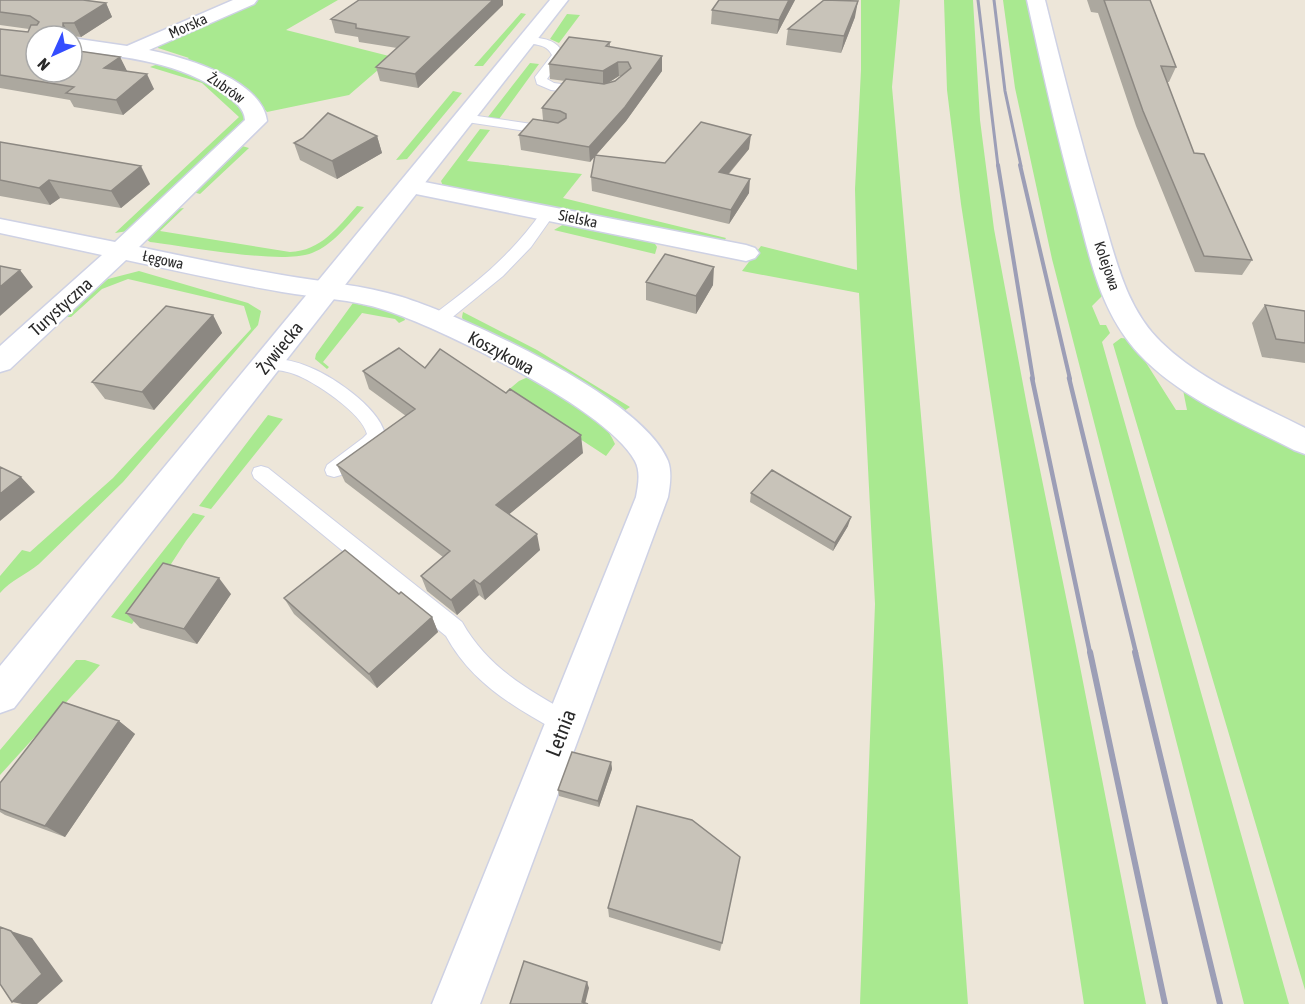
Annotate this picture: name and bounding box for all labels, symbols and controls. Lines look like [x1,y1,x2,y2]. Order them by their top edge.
street label: Morska [166,10,210,42]
north arrow [24,24,84,84]
text: N [34,55,53,74]
street label: Żubrów [204,69,248,106]
street label: Sielska [557,206,599,231]
street label: Kolejowa [1091,239,1124,293]
street label: Łęgowa [141,247,185,272]
street label: Turystyczna [25,273,96,340]
street label: Żywiecka [252,317,307,378]
street label: Koszykowa [465,326,538,379]
street label: Letnia [540,706,580,760]

